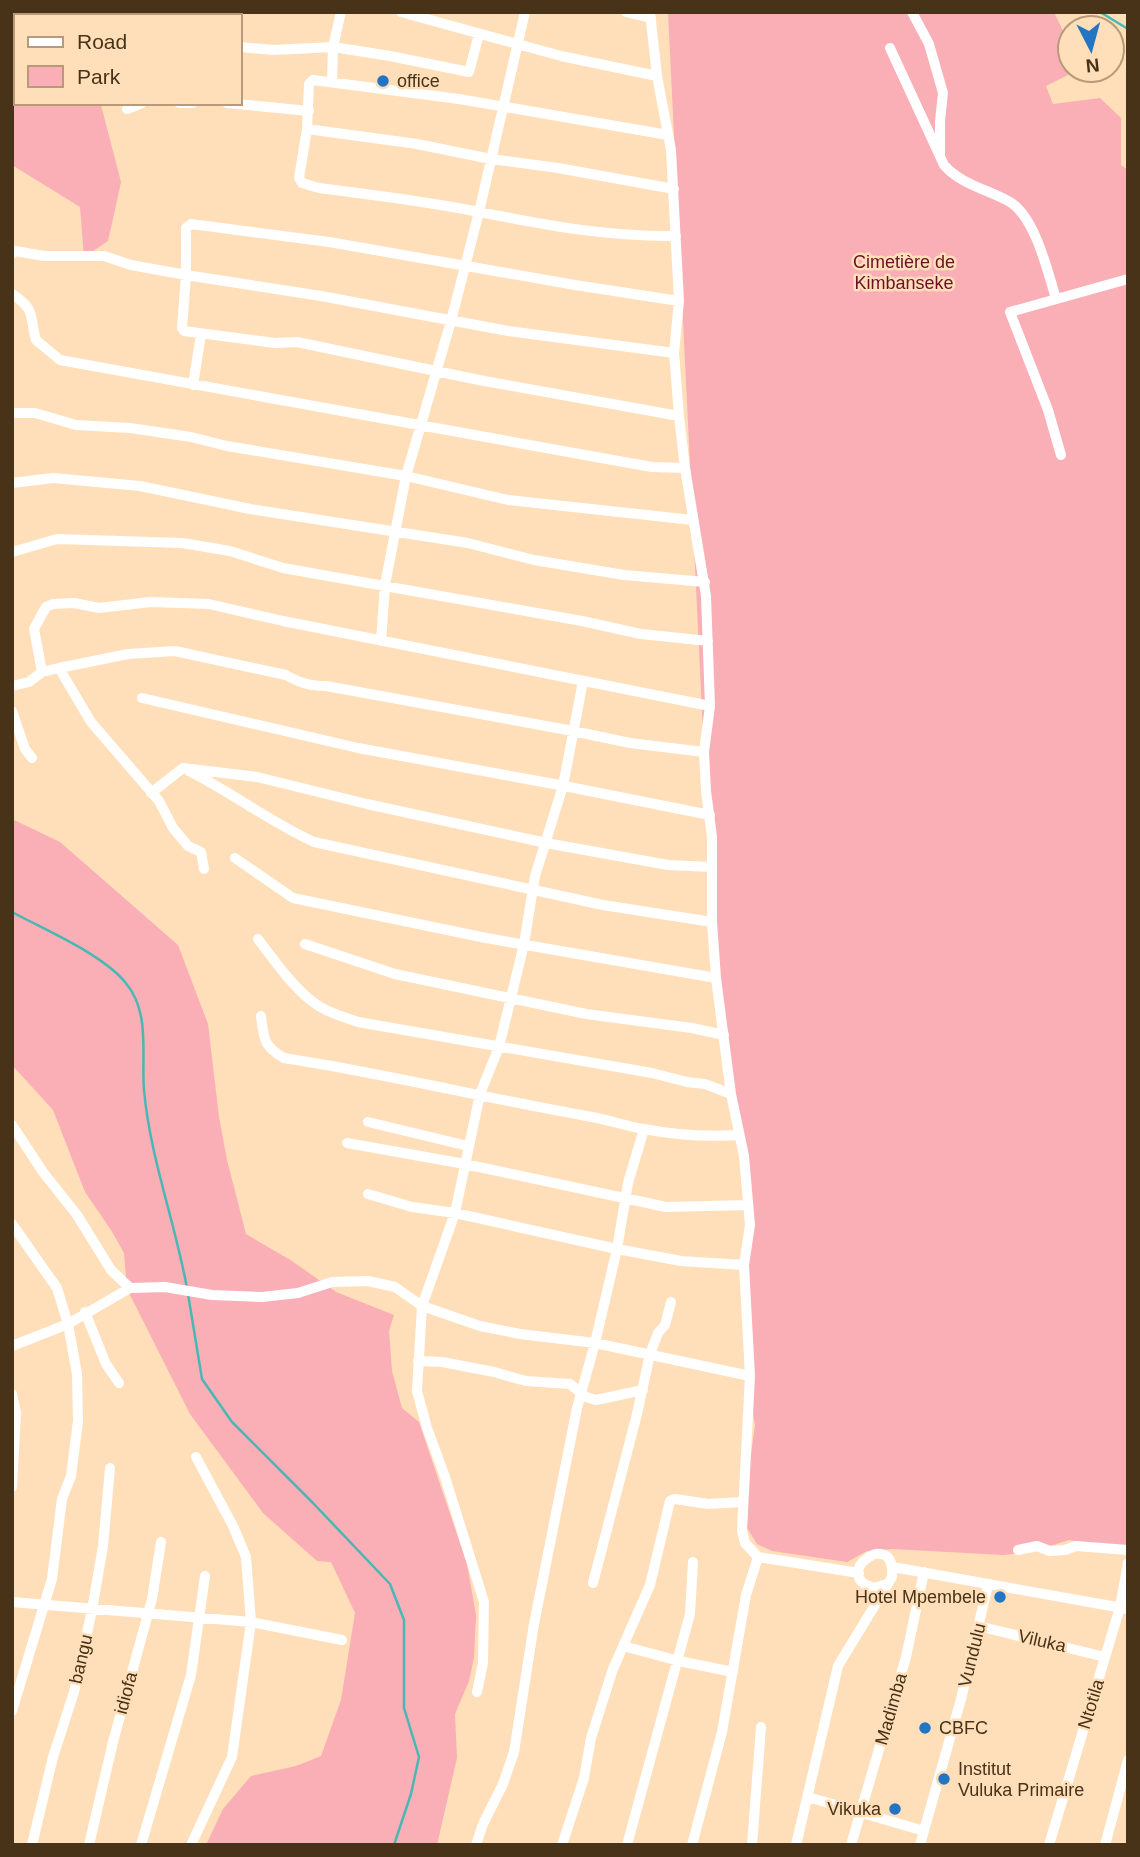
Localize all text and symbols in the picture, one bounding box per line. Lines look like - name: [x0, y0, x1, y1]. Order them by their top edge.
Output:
- legend: [14, 14, 242, 105]
- north arrow: [1056, 14, 1126, 84]
- text: Road: [77, 30, 127, 53]
- text: N: [1085, 54, 1101, 77]
- text: Park: [77, 65, 121, 88]
- place label: office: [397, 71, 440, 91]
- marker: office: [375, 73, 391, 89]
- park label: Cimetière de Kimbanseke: [853, 252, 955, 293]
- place label: Hotel Mpembele: [855, 1587, 986, 1607]
- marker: Hotel Mpembele: [992, 1589, 1008, 1605]
- street label: Vundulu: [954, 1621, 990, 1689]
- street label: Viluka: [1016, 1626, 1069, 1656]
- street label: bangu: [66, 1632, 96, 1686]
- street label: idiofa: [111, 1669, 141, 1716]
- street label: Madimba: [871, 1670, 911, 1747]
- street label: Ntotila: [1074, 1676, 1108, 1731]
- place label: CBFC: [939, 1718, 988, 1738]
- marker: CBFC: [917, 1720, 933, 1736]
- place label: Institut Vuluka Primaire: [958, 1759, 1084, 1800]
- marker: Institut Vuluka Primaire: [936, 1771, 952, 1787]
- place label: Vikuka: [827, 1799, 882, 1819]
- marker: Vikuka: [887, 1801, 903, 1817]

